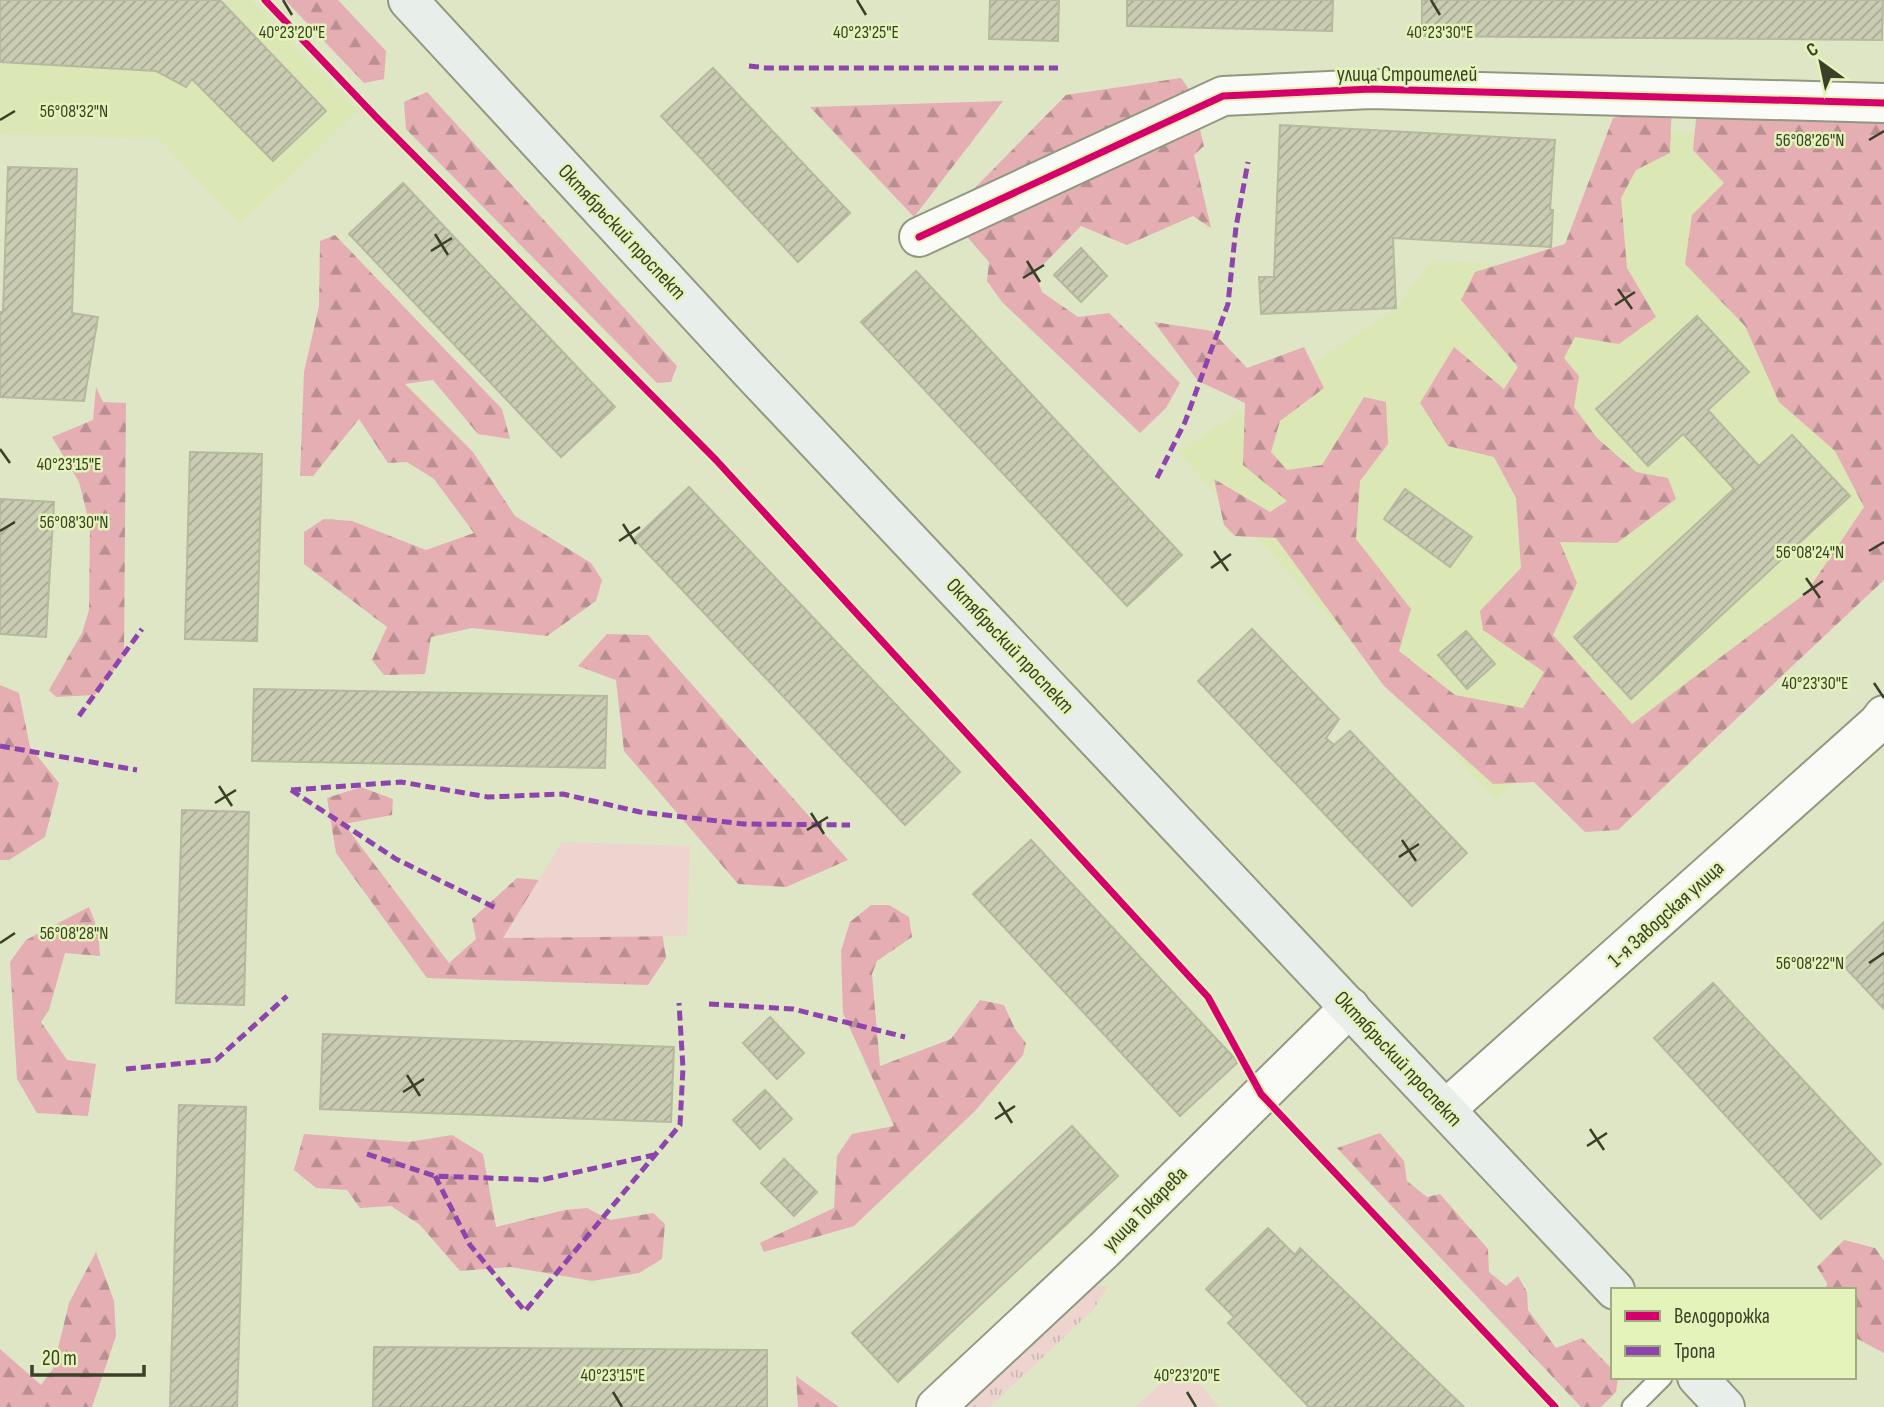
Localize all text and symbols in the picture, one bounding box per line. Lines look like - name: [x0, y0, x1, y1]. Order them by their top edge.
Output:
- text: 40°23'20"E: [259, 22, 325, 43]
- text: 40°23'25"E: [833, 22, 899, 43]
- text: 40°23'30"E: [1407, 22, 1473, 43]
- north arrow: [1786, 28, 1856, 98]
- text: С: [1802, 38, 1823, 62]
- street label: улица Строителей: [1337, 62, 1477, 87]
- text: 56°08'32"N: [40, 101, 108, 122]
- text: 56°08'26"N: [1776, 130, 1844, 151]
- street label: Октябрьский проспект: [553, 159, 691, 305]
- text: 40°23'15"E: [37, 454, 101, 475]
- text: 56°08'30"N: [39, 512, 109, 533]
- text: 56°08'24"N: [1776, 542, 1844, 563]
- street label: Октябрьский проспект: [941, 573, 1079, 719]
- text: 40°23'30"E: [1782, 673, 1848, 694]
- street label: 1-я Заводская улица: [1603, 856, 1729, 972]
- text: 56°08'28"N: [40, 923, 108, 944]
- text: 56°08'22"N: [1776, 953, 1844, 974]
- street label: Октябрьский проспект: [1329, 986, 1467, 1132]
- street label: улица Токарева: [1097, 1161, 1193, 1257]
- legend: [1611, 1288, 1856, 1379]
- text: Велодорожка: [1674, 1304, 1770, 1329]
- scale bar: [32, 1334, 144, 1378]
- text: Тропа: [1674, 1339, 1715, 1364]
- text: 20 m: [42, 1346, 77, 1371]
- text: 40°23'15"E: [581, 1365, 645, 1386]
- text: 40°23'20"E: [1154, 1365, 1220, 1386]

